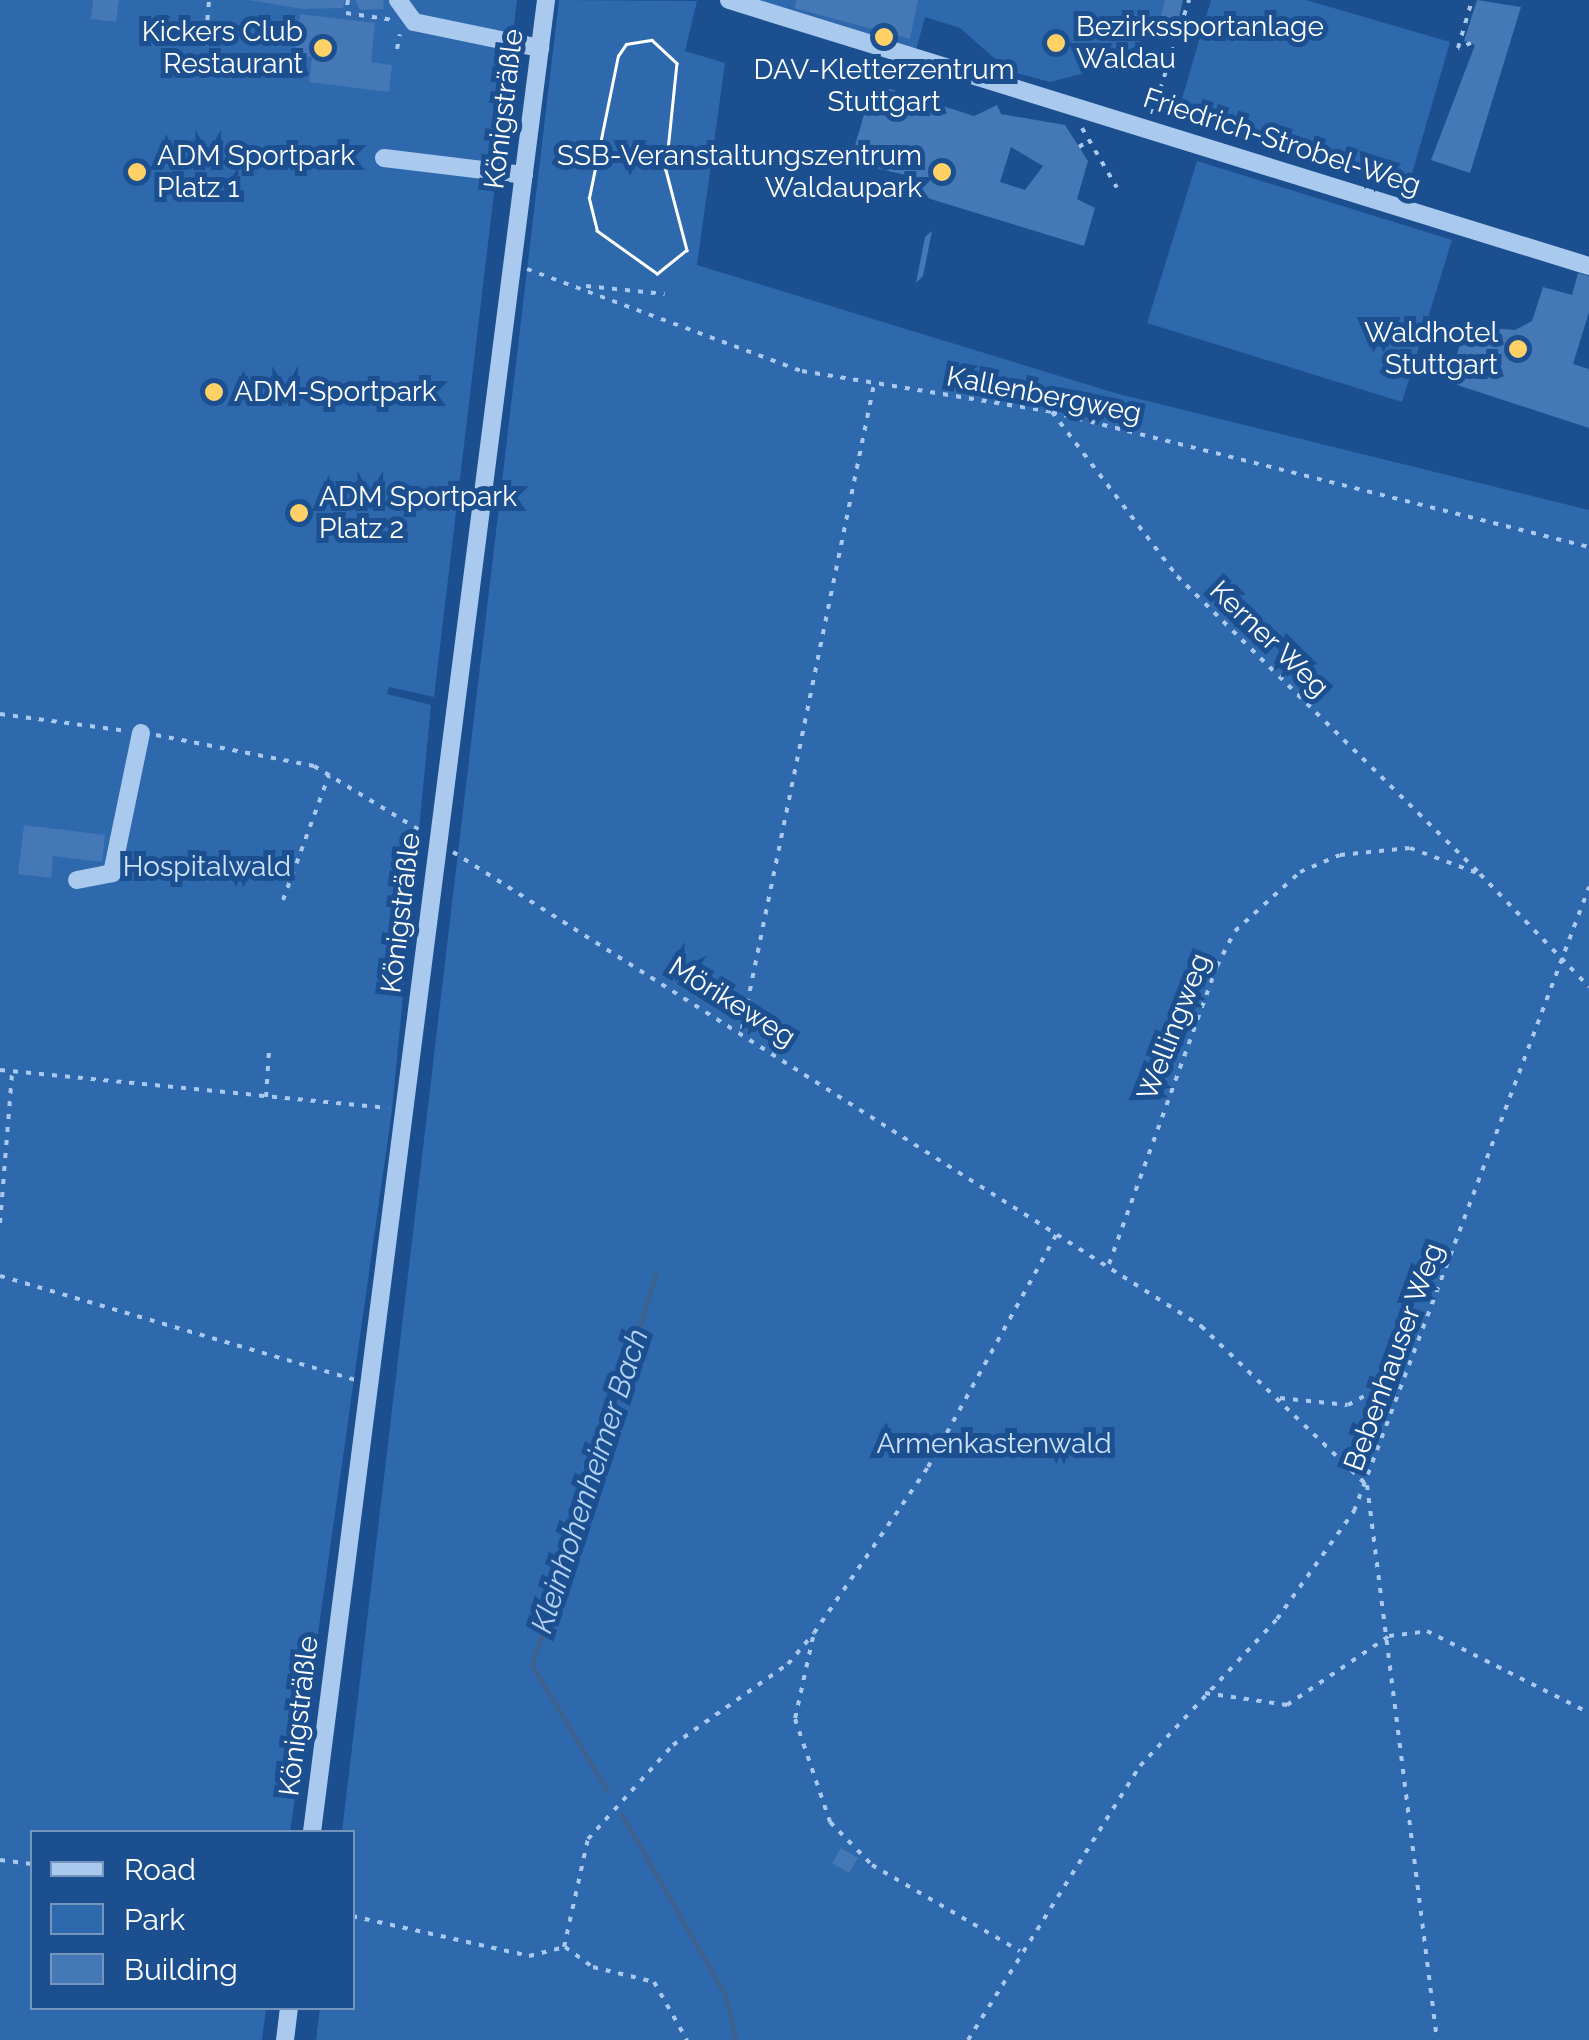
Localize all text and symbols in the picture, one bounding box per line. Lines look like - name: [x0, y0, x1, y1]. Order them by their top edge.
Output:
- place label: Bezirkssportanlage Waldau: [1076, 10, 1324, 76]
- place label: Kickers Club Restaurant: [142, 15, 303, 81]
- marker: DAV-Kletterzentrum Stuttgart: [873, 26, 895, 48]
- street label: Königsträßle: [478, 27, 530, 191]
- marker: Bezirkssportanlage Waldau: [1045, 32, 1067, 54]
- marker: Kickers Club Restaurant: [312, 37, 334, 59]
- place label: DAV-Kletterzentrum Stuttgart: [754, 53, 1014, 119]
- street label: Friedrich-Strobel-Weg: [1139, 81, 1425, 203]
- place label: ADM Sportpark Platz 1: [157, 139, 355, 205]
- place label: SSB-Veranstaltungszentrum Waldaupark: [557, 139, 922, 205]
- marker: ADM Sportpark Platz 1: [126, 161, 148, 183]
- marker: SSB-Veranstaltungszentrum Waldaupark: [931, 161, 953, 183]
- place label: Waldhotel Stuttgart: [1364, 316, 1498, 382]
- marker: Waldhotel Stuttgart: [1507, 338, 1529, 360]
- street label: Kallenbergweg: [944, 360, 1144, 430]
- place label: ADM-Sportpark: [234, 375, 437, 409]
- marker: ADM-Sportpark: [203, 381, 225, 403]
- place label: ADM Sportpark Platz 2: [319, 480, 517, 546]
- marker: ADM Sportpark Platz 2: [288, 502, 310, 524]
- street label: Kerner Weg: [1202, 573, 1336, 705]
- street label: Königsträßle: [375, 831, 427, 995]
- park label: Hospitalwald: [123, 850, 291, 884]
- street label: Wellingweg: [1131, 949, 1217, 1105]
- street label: Mörikeweg: [662, 950, 802, 1054]
- street label: Bebenhauser Weg: [1337, 1238, 1451, 1476]
- water label: Kleinhohenheimer Bach: [524, 1324, 656, 1638]
- park label: Armenkastenwald: [876, 1427, 1112, 1461]
- street label: Königsträßle: [273, 1634, 325, 1798]
- legend: [30, 1830, 355, 2010]
- text: Road: [124, 1852, 196, 1887]
- text: Park: [124, 1902, 185, 1937]
- text: Building: [124, 1952, 238, 1987]

